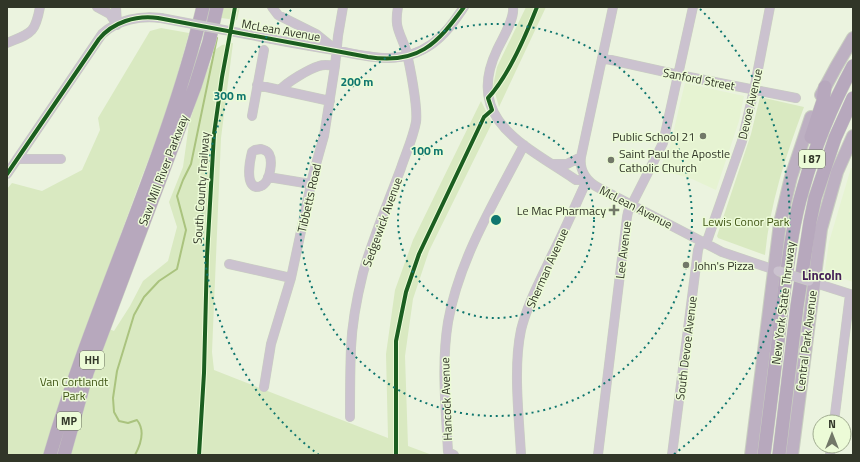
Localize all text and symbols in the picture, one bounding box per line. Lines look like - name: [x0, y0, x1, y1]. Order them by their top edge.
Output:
- street label: McLean Avenue: [240, 14, 322, 46]
- street label: Sanford Street: [661, 63, 737, 95]
- street label: Devoe Avenue: [733, 67, 767, 141]
- text: 200 m: [341, 72, 373, 91]
- text: 300 m: [214, 86, 246, 105]
- street label: Saw Mill River Parkway: [133, 112, 193, 228]
- place label: Public School 21: [612, 127, 695, 146]
- street label: South County Trailway: [188, 131, 214, 245]
- marker: Public School 21: [698, 131, 708, 141]
- text: 100 m: [411, 141, 443, 160]
- place label: Saint Paul the Apostle Catholic Church: [619, 144, 730, 177]
- road number: I 87: [799, 150, 825, 168]
- marker: Saint Paul the Apostle Catholic Church: [606, 155, 616, 165]
- street label: Tibbetts Road: [292, 162, 326, 234]
- street label: Sedgewick Avenue: [357, 175, 407, 269]
- street label: McLean Avenue: [596, 180, 676, 234]
- place label: Le Mac Pharmacy: [517, 201, 606, 220]
- marker: Le Mac Pharmacy: [609, 205, 619, 215]
- park label: Lewis Conor Park: [703, 212, 790, 231]
- centre of rings: [489, 213, 503, 227]
- street label: Lee Avenue: [610, 220, 636, 280]
- street label: Sherman Avenue: [521, 225, 573, 311]
- street label: New York State Thruway: [766, 240, 800, 366]
- place label: John's Pizza: [694, 256, 754, 275]
- marker: John's Pizza: [681, 260, 691, 270]
- district label: Lincoln: [802, 265, 842, 285]
- street label: Central Park Avenue: [790, 289, 822, 393]
- street label: South Devoe Avenue: [670, 295, 702, 401]
- road number: HH: [80, 351, 104, 369]
- street label: Hancock Avenue: [435, 357, 457, 441]
- park label: Van Cortlandt Park: [40, 372, 109, 405]
- road number: MP: [57, 412, 81, 430]
- north arrow: [812, 414, 852, 454]
- text: N: [828, 416, 836, 432]

